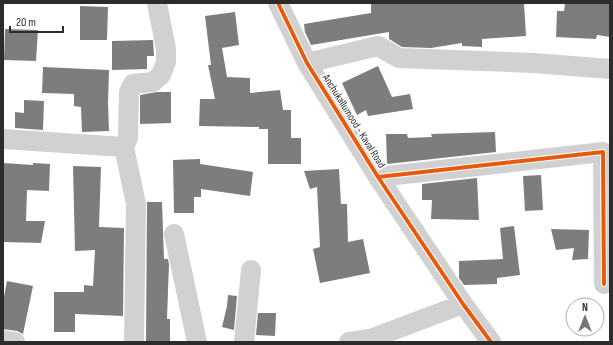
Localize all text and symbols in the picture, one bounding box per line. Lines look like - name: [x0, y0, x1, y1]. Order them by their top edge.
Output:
- scale bar: [10, 8, 63, 34]
- text: 20 m: [16, 15, 36, 30]
- street label: Anchukallumood - Kaval Road: [319, 71, 388, 171]
- north arrow: [565, 297, 605, 337]
- text: N: [582, 301, 588, 314]

